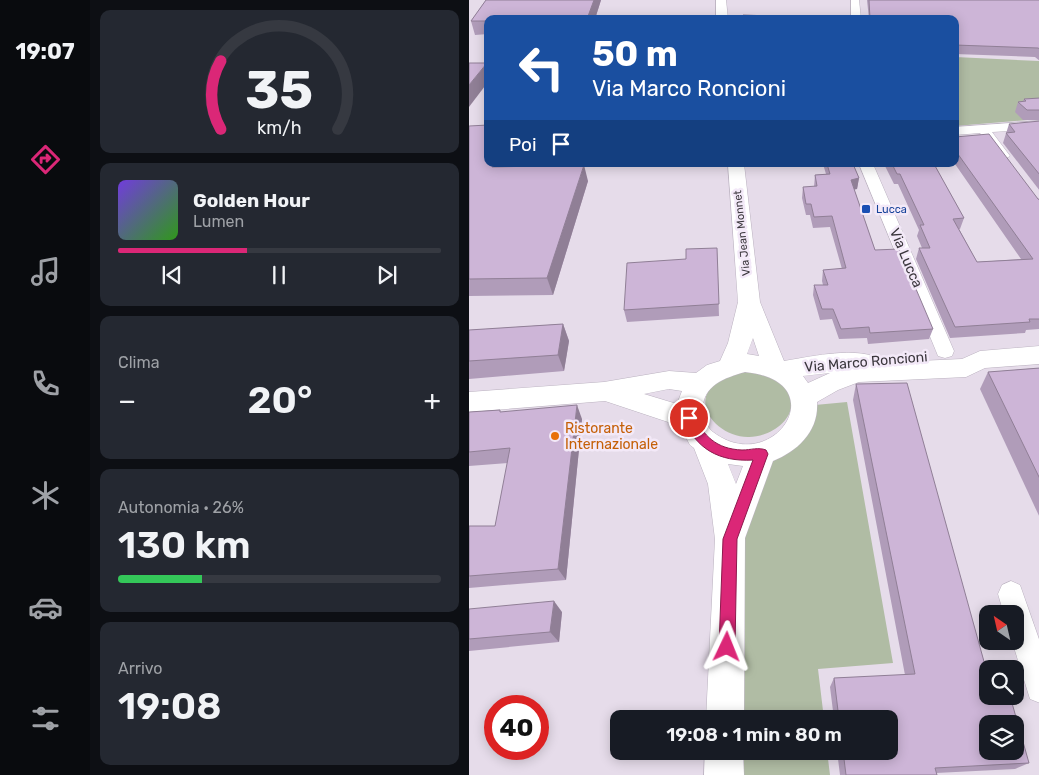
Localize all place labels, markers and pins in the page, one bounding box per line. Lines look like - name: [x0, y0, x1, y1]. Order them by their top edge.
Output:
- marker: Lucca: [860, 203, 872, 215]
- place label: Lucca: [876, 203, 907, 216]
- pin: [668, 397, 710, 439]
- place label: Ristorante Internazionale: [565, 420, 658, 453]
- marker: Ristorante Internazionale: [549, 430, 561, 442]

